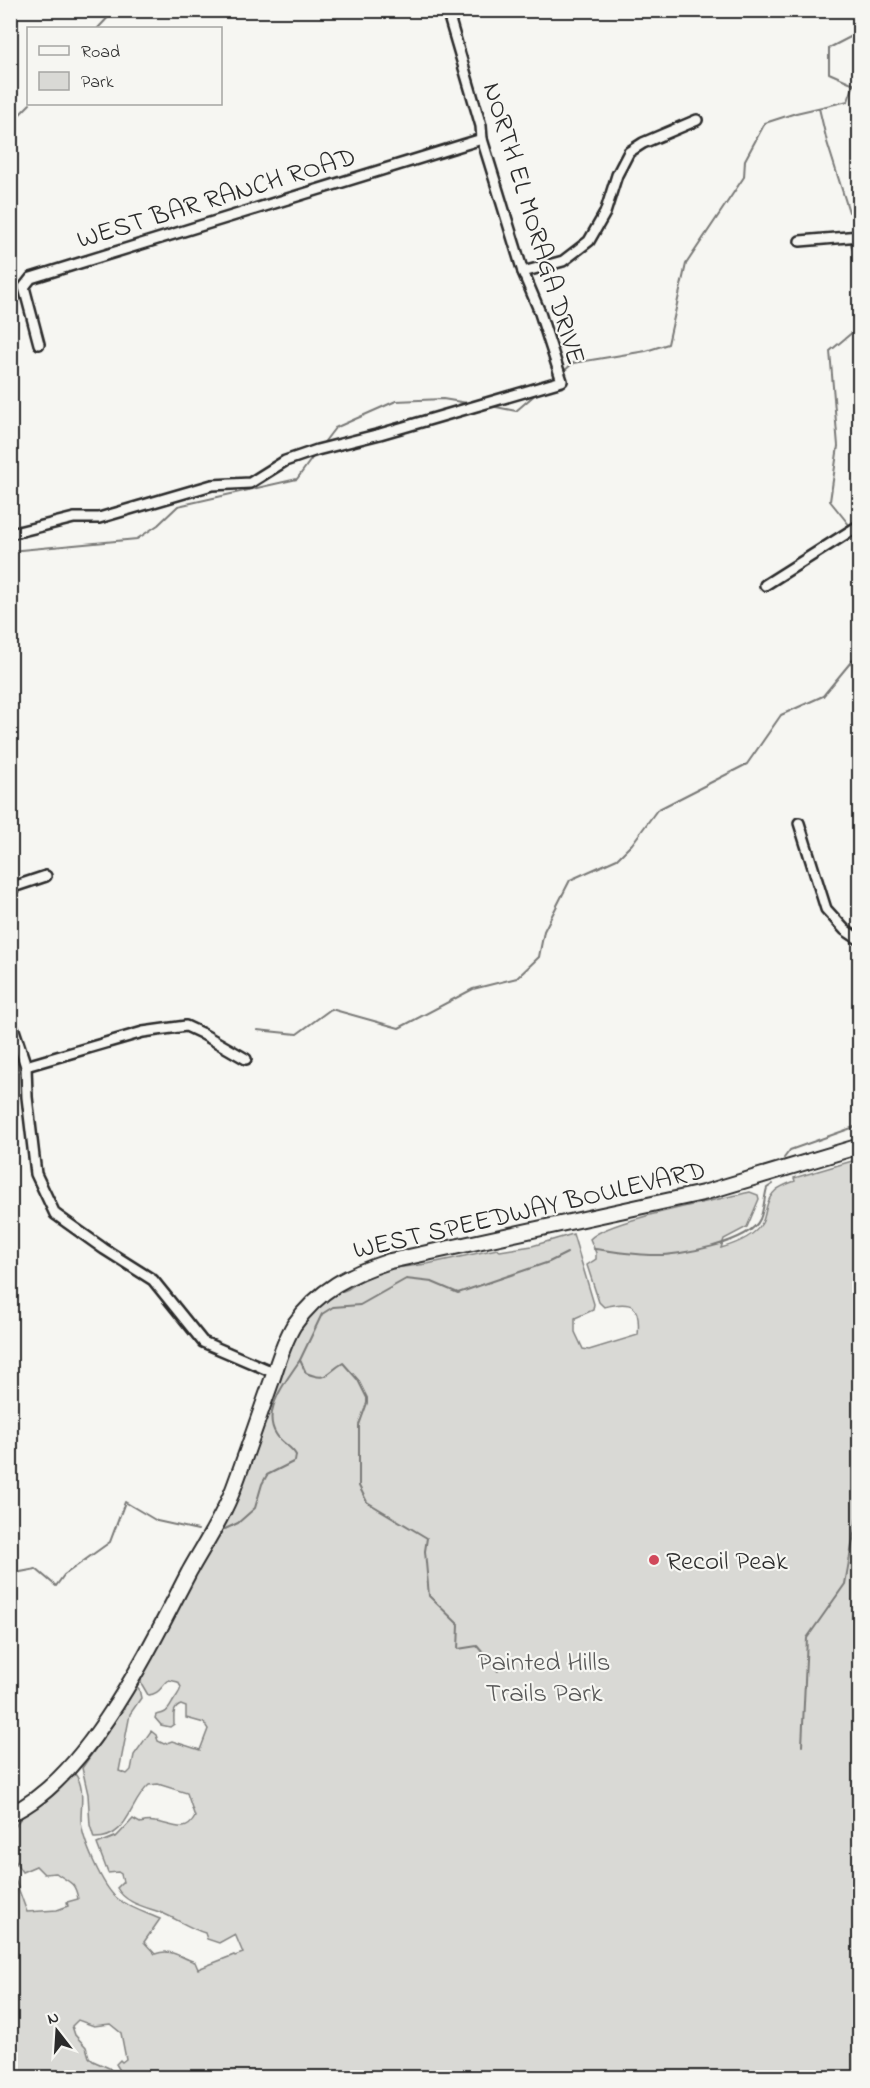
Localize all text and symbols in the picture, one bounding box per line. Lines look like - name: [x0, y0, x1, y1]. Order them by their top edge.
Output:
- legend: [27, 27, 222, 105]
- text: Road: [81, 40, 120, 66]
- text: Park: [81, 70, 114, 96]
- street label: NORTH EL MORAGA DRIVE: [471, 78, 594, 370]
- street label: WEST BAR RANCH ROAD: [72, 138, 361, 260]
- street label: WEST SPEEDWAY BOULEVARD: [349, 1152, 710, 1271]
- place label: Recoil Peak: [666, 1543, 788, 1582]
- marker: Recoil Peak: [647, 1553, 661, 1567]
- park label: Painted Hills Trails Park: [477, 1644, 611, 1714]
- north arrow: [27, 2001, 87, 2061]
- text: N: [45, 2005, 62, 2032]

